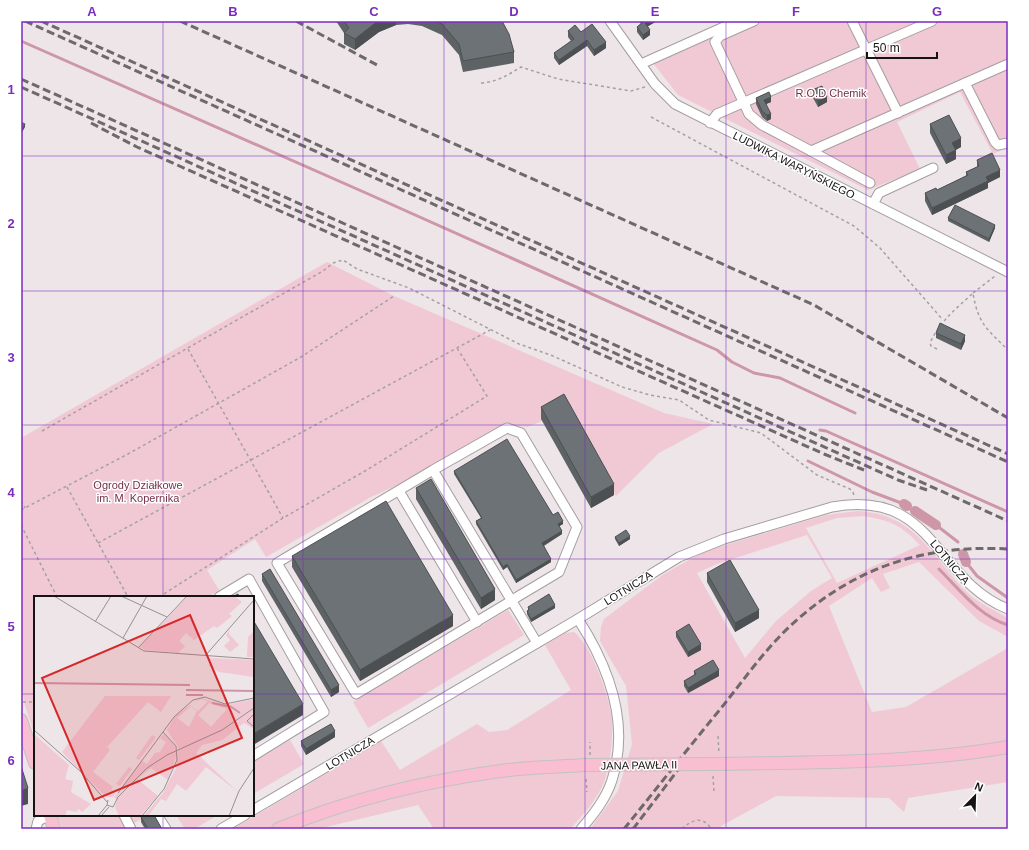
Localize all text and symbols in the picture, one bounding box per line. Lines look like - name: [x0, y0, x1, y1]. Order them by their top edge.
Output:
- text: A: [87, 4, 97, 19]
- text: B: [228, 4, 238, 19]
- text: C: [369, 4, 379, 19]
- text: D: [509, 4, 519, 19]
- text: E: [651, 4, 660, 19]
- text: F: [792, 4, 800, 19]
- text: G: [932, 4, 942, 19]
- scale bar: [867, 34, 937, 60]
- text: 50 m: [873, 41, 900, 55]
- text: 1: [7, 82, 15, 97]
- park label: R.O.D Chemik: [796, 87, 867, 99]
- street label: LUDWIKA WARYŃSKIEGO: [731, 129, 857, 201]
- text: 2: [7, 216, 15, 231]
- text: 3: [7, 350, 15, 365]
- park label: Ogrody Działkowe im. M. Kopernika: [93, 479, 183, 504]
- text: 4: [7, 485, 15, 500]
- street label: LOTNICZA: [928, 537, 972, 587]
- street label: LOTNICZA: [602, 568, 655, 608]
- inset map: [34, 596, 254, 816]
- text: 5: [7, 619, 15, 634]
- street label: LOTNICZA: [324, 734, 377, 772]
- text: 6: [7, 753, 15, 768]
- street label: JANA PAWŁA II: [601, 758, 677, 772]
- north arrow: [955, 776, 995, 816]
- text: N: [973, 780, 985, 794]

